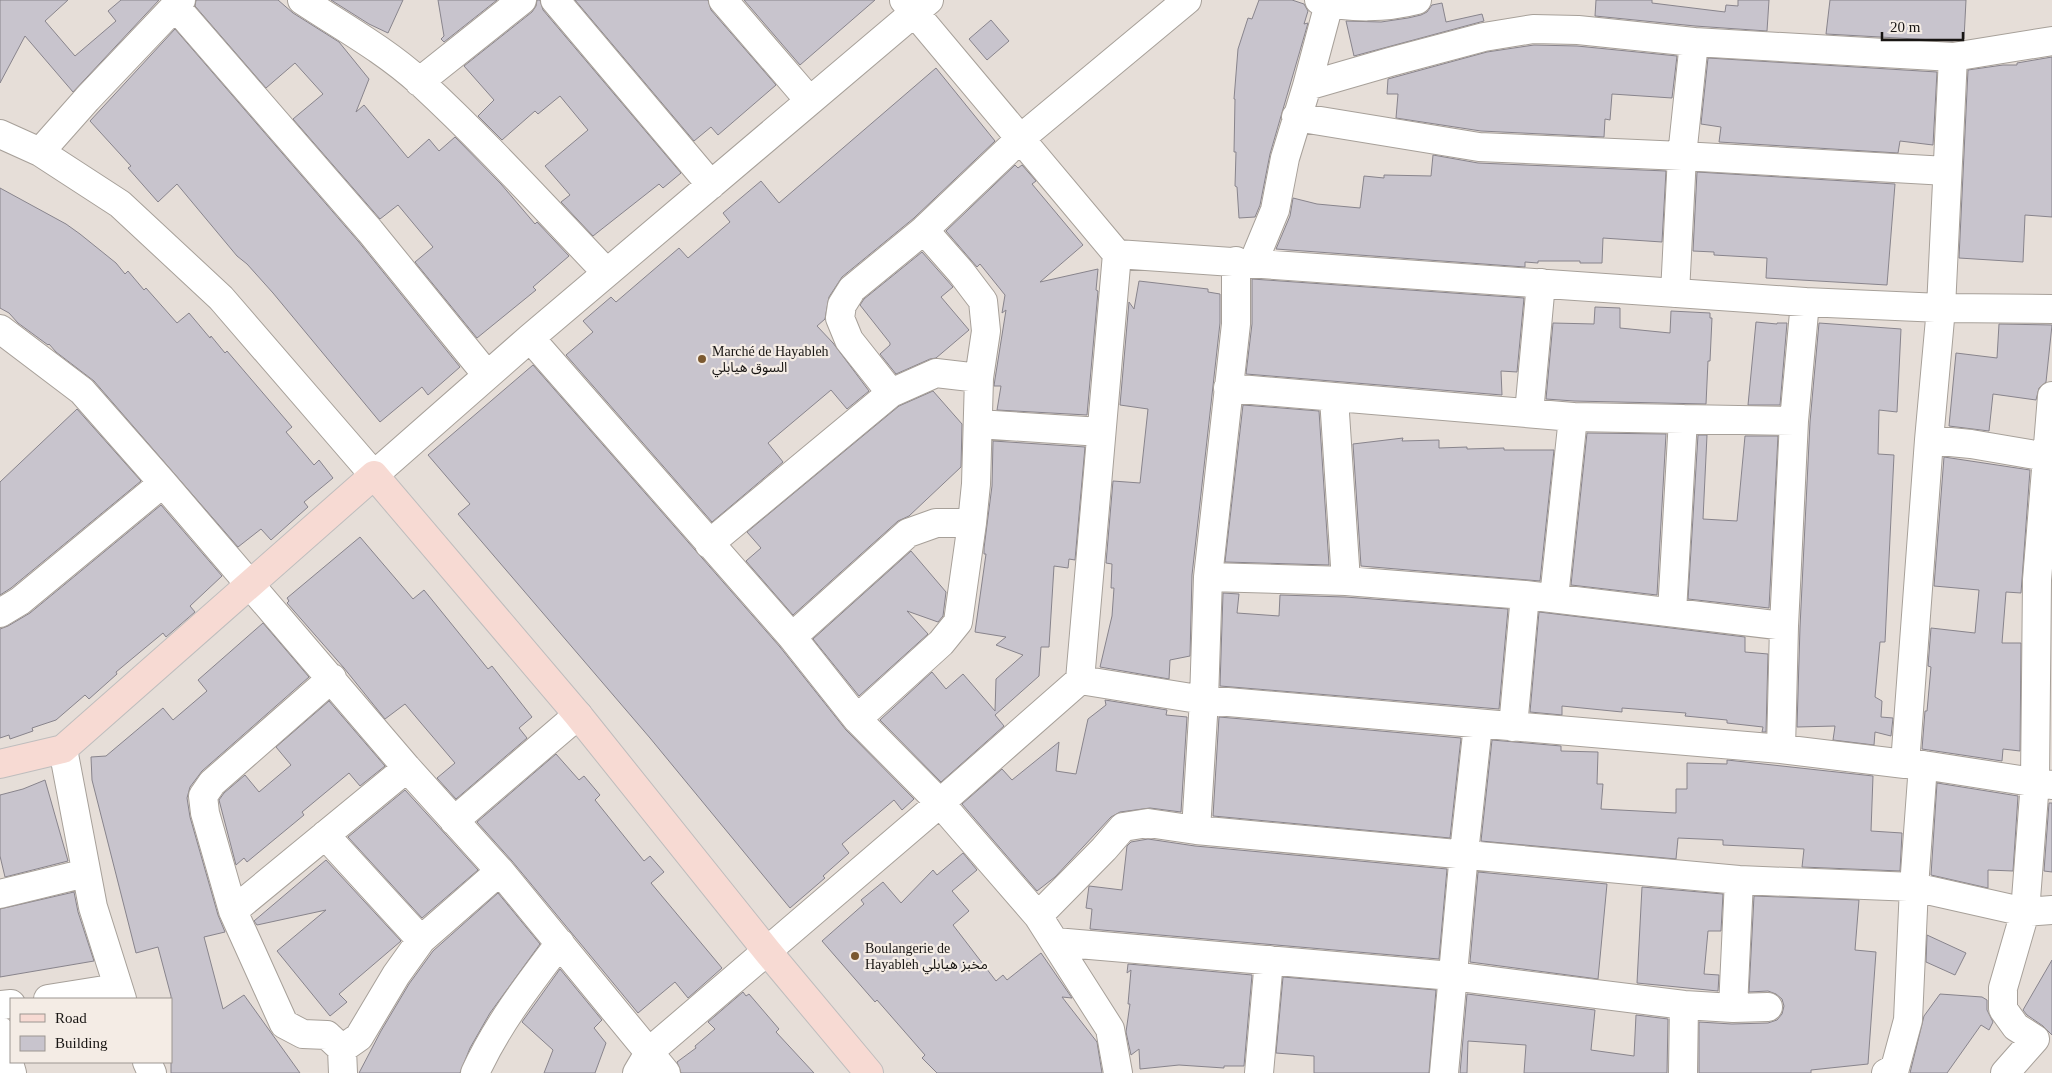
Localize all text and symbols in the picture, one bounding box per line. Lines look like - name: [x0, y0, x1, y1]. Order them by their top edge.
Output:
- scale bar: [1882, 10, 1963, 42]
- text: 20 m: [1890, 19, 1921, 35]
- place label: Marché de Hayableh السوق هيابلي: [712, 344, 829, 378]
- marker: Marché de Hayableh السوق هيابلي: [696, 353, 708, 365]
- place label: Boulangerie de Hayableh مخبز هيابلي: [865, 941, 988, 975]
- marker: Boulangerie de Hayableh مخبز هيابلي: [849, 950, 861, 962]
- legend: [10, 998, 172, 1063]
- text: Road: [55, 1010, 87, 1026]
- text: Building: [55, 1035, 108, 1051]

